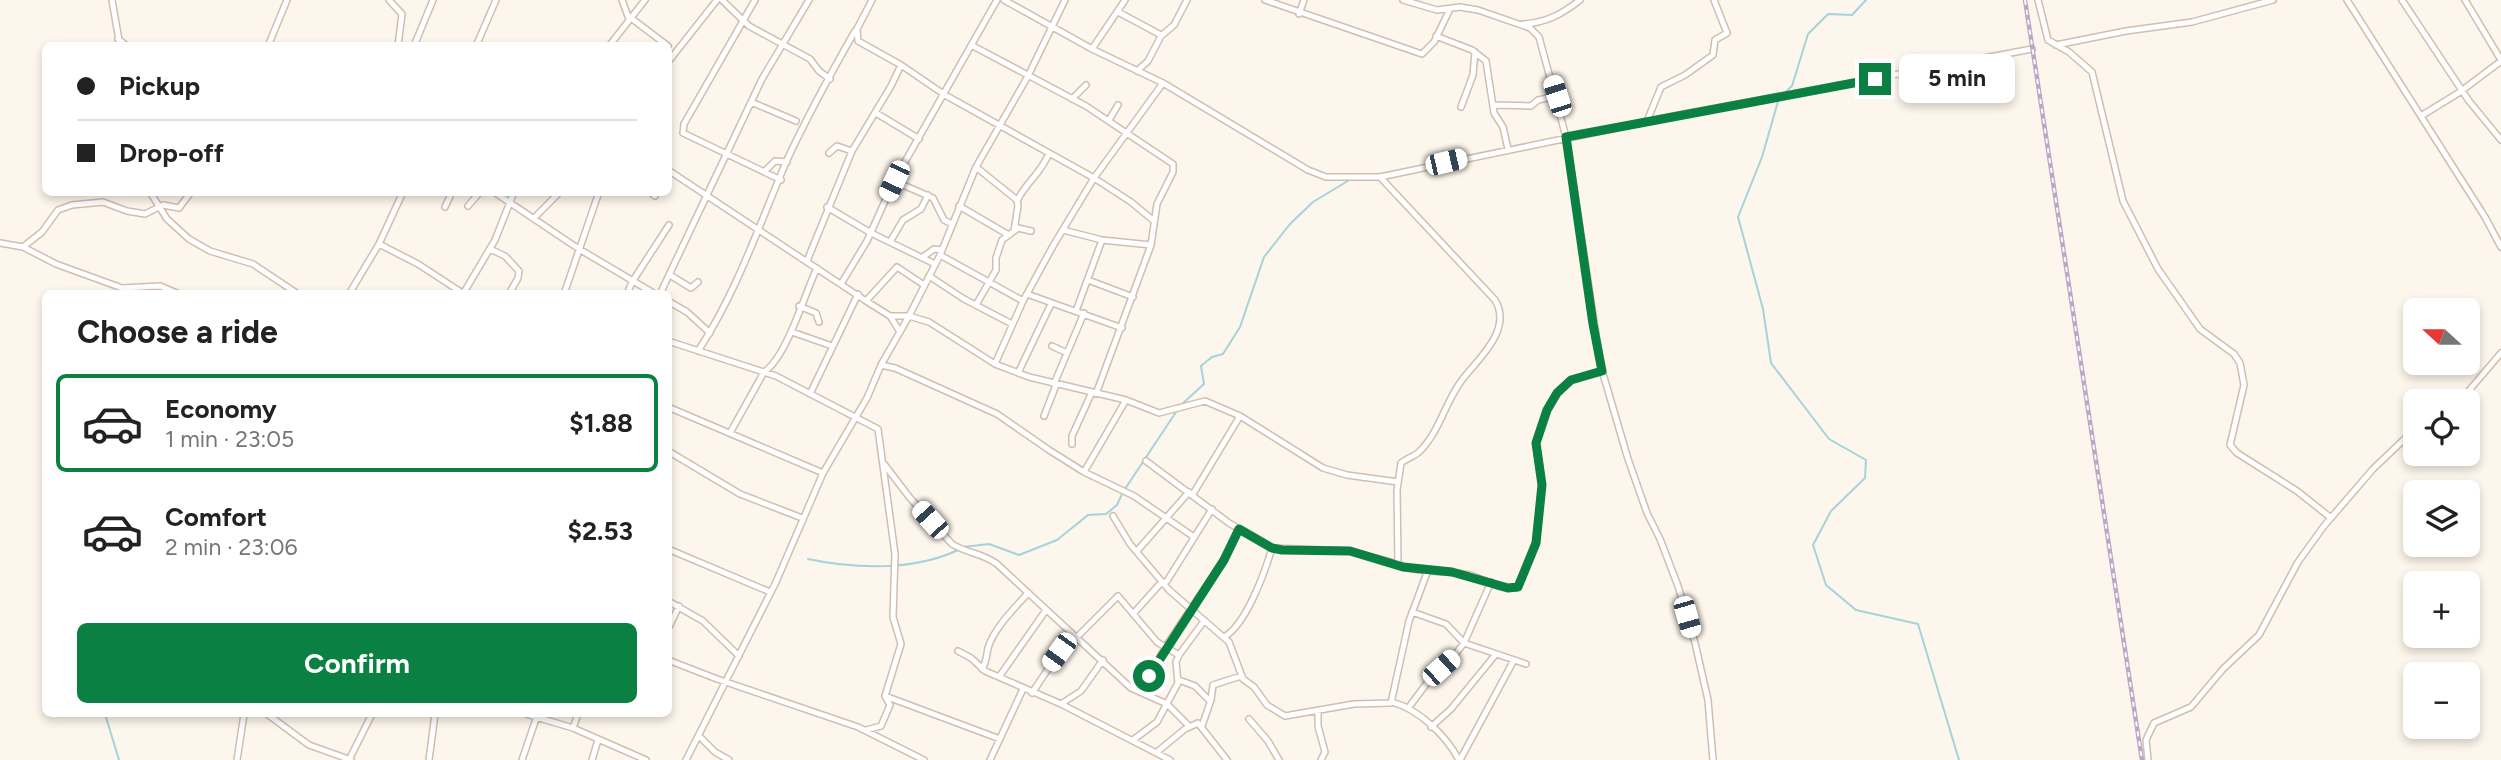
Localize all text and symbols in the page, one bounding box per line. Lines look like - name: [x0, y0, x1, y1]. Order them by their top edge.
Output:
- callout: 5 min: [1899, 55, 2015, 104]
- route end: [1859, 63, 1891, 95]
- text: 5 min: [1928, 64, 1986, 92]
- text: Pickup: [119, 70, 200, 102]
- car: [1541, 73, 1574, 119]
- text: Drop-off: [119, 137, 224, 169]
- car: [1424, 147, 1469, 177]
- car: [876, 158, 913, 204]
- north arrow: [2403, 298, 2480, 374]
- map controls: [2403, 298, 2480, 739]
- text: Choose a ride: [77, 313, 278, 351]
- button: locate: [2403, 389, 2480, 466]
- icon: car: [81, 392, 144, 455]
- text: Economy: [165, 393, 277, 425]
- text: $1.88: [569, 407, 633, 439]
- text: 1 min · 23:05: [165, 425, 294, 453]
- button: layers: [2403, 480, 2480, 557]
- car: [909, 497, 952, 543]
- icon: car: [81, 500, 144, 563]
- text: Comfort: [165, 501, 267, 533]
- text: $2.53: [568, 515, 633, 547]
- text: 2 min · 23:06: [165, 533, 297, 561]
- button: +: [2403, 571, 2480, 648]
- car: [1672, 594, 1703, 640]
- button: Confirm: [77, 623, 637, 703]
- car: [1039, 629, 1080, 675]
- car: [1419, 646, 1464, 690]
- route start: [1133, 660, 1165, 692]
- button: −: [2403, 662, 2480, 739]

